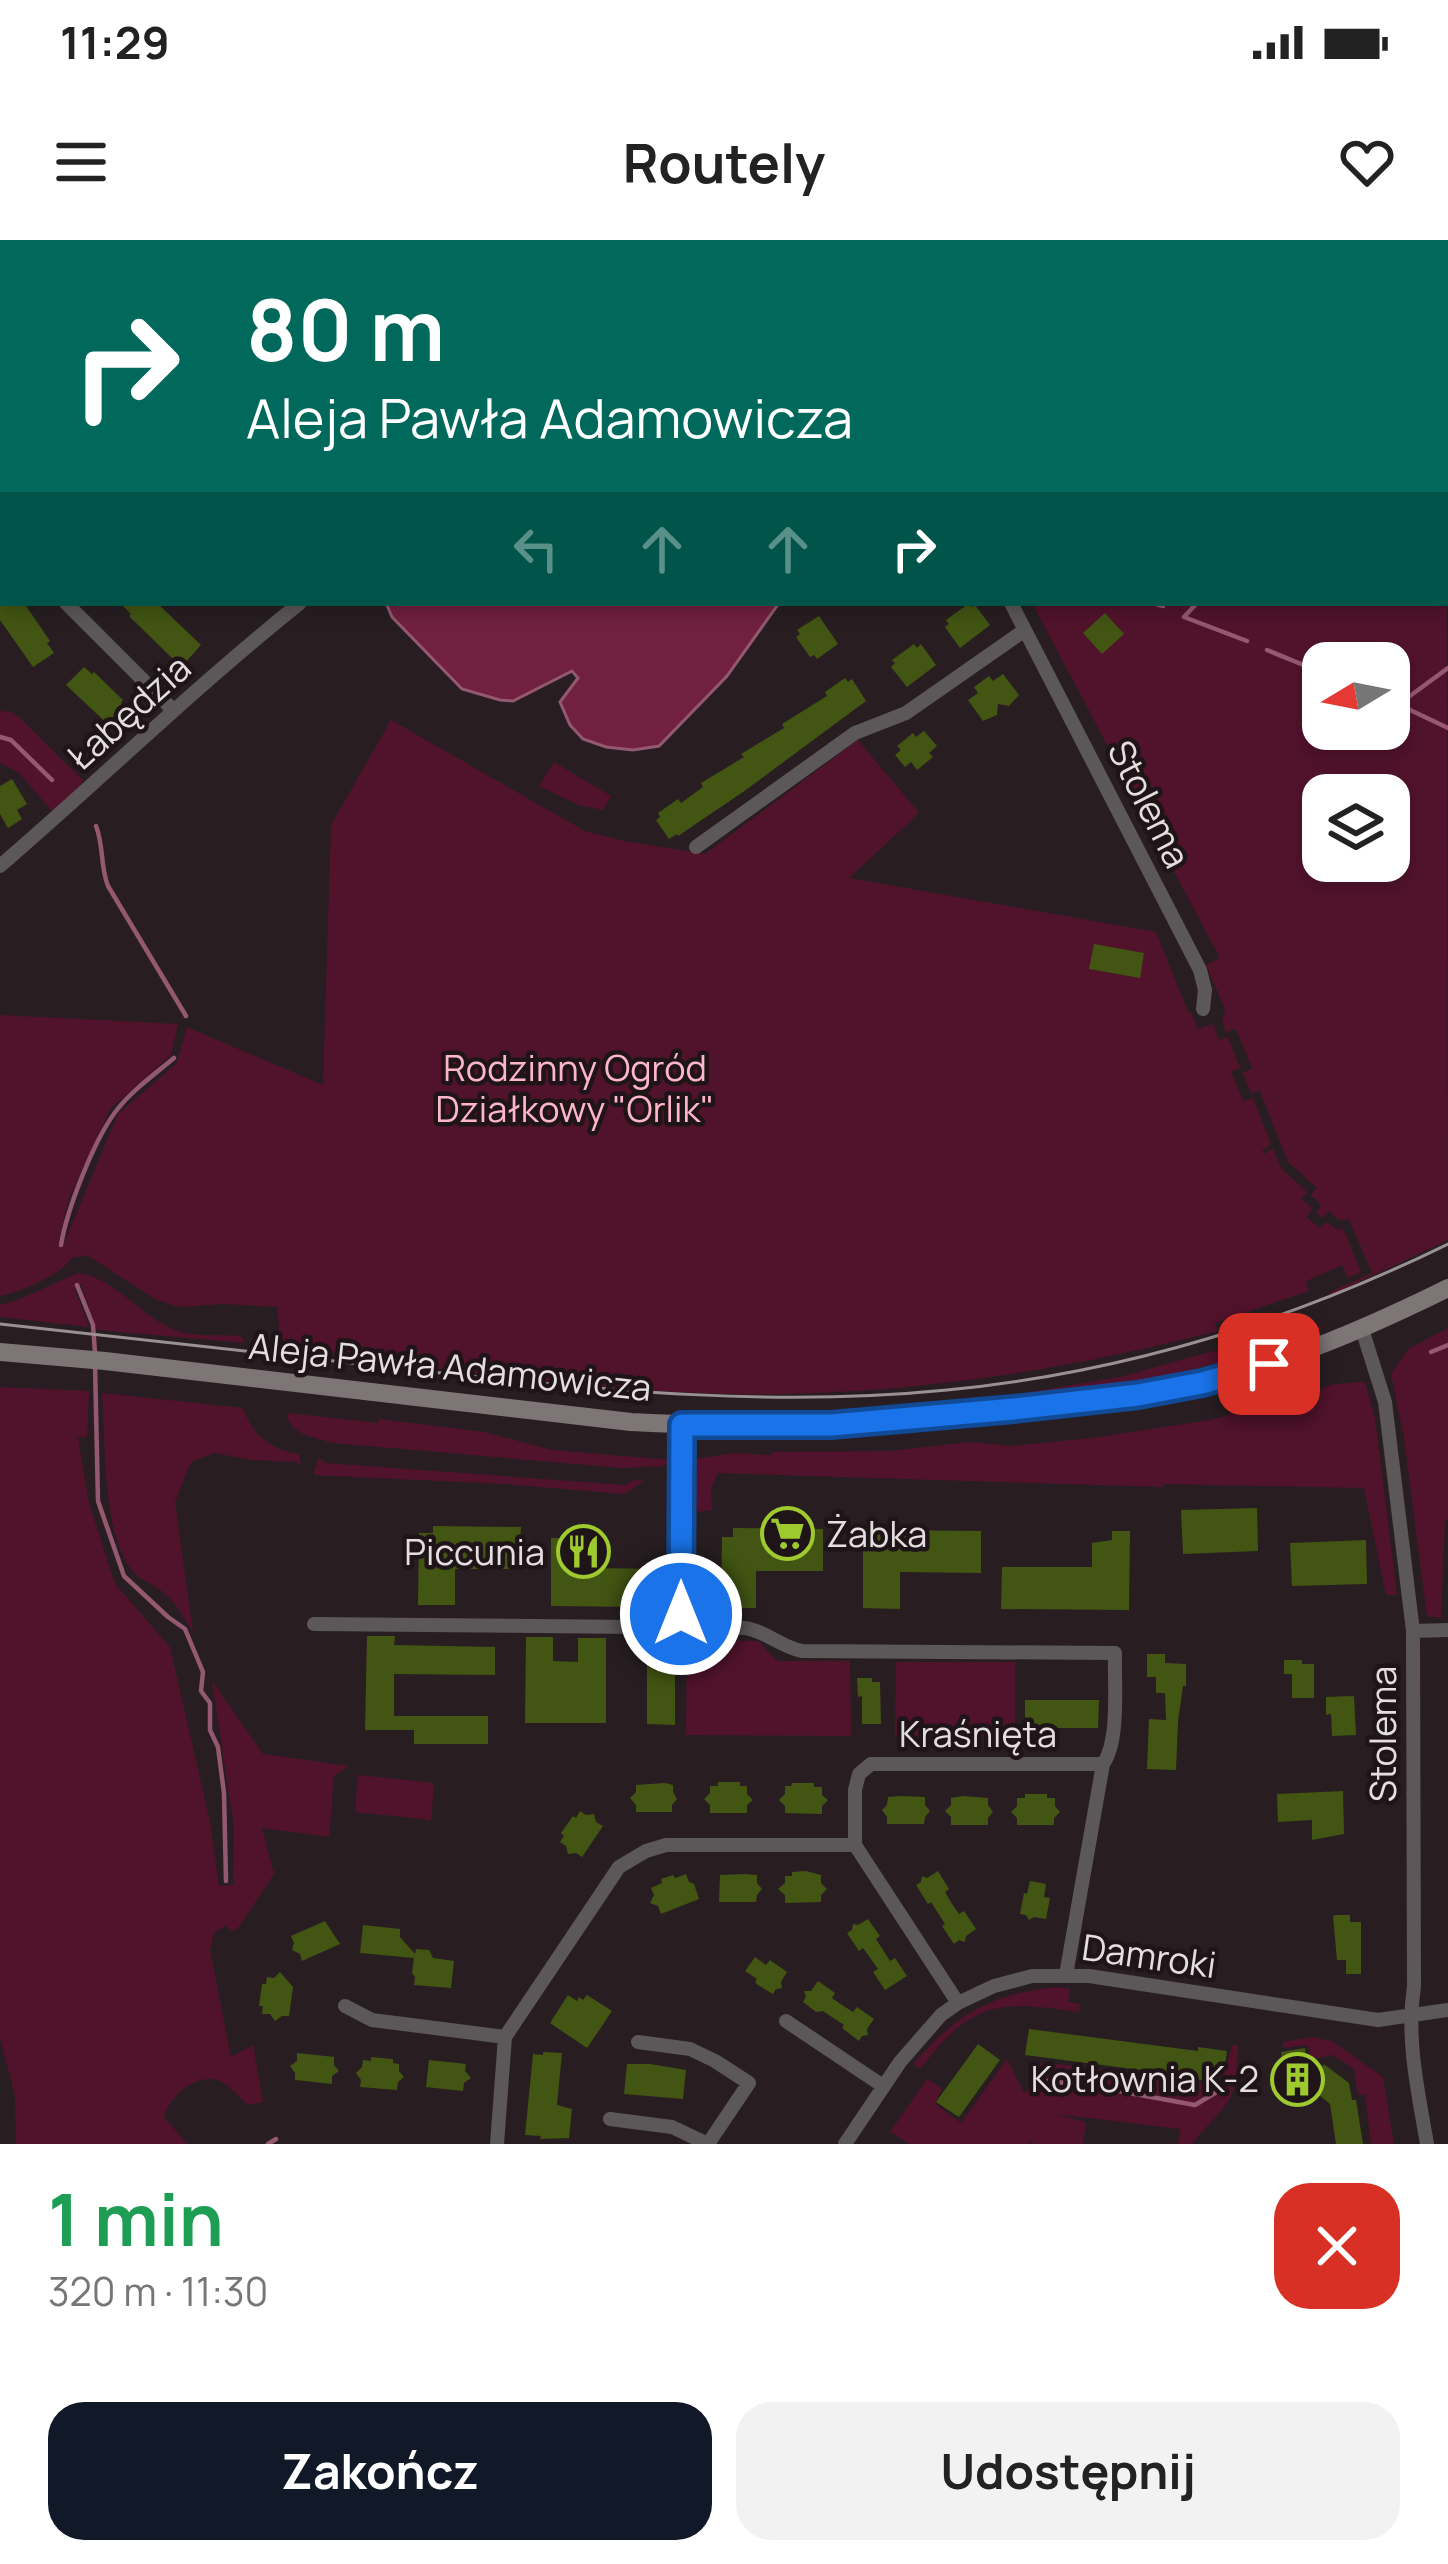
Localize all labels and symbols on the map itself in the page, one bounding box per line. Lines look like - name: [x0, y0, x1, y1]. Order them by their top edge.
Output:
- north arrow: [1302, 642, 1410, 750]
- street label: Łabędzia: [57, 643, 201, 780]
- street label: Stolema: [1097, 732, 1202, 876]
- park label: Rodzinny Ogród Działkowy "Orlik": [436, 1043, 714, 1133]
- pin: [1218, 1313, 1320, 1415]
- street label: Aleja Pawła Adamowicza: [246, 1321, 654, 1412]
- supermarket icon: Żabka: [759, 1506, 815, 1562]
- place label: Żabka: [826, 1509, 927, 1558]
- restaurant icon: Piccunia: [556, 1524, 612, 1580]
- place label: Piccunia: [404, 1527, 545, 1576]
- position arrow: [618, 1551, 744, 1677]
- street label: Stolema: [1358, 1666, 1407, 1802]
- street label: Kraśnięta: [899, 1709, 1057, 1758]
- street label: Damroki: [1079, 1922, 1219, 1989]
- building icon: Kotłownia K-2: [1270, 2051, 1326, 2107]
- place label: Kotłownia K-2: [1031, 2054, 1259, 2103]

